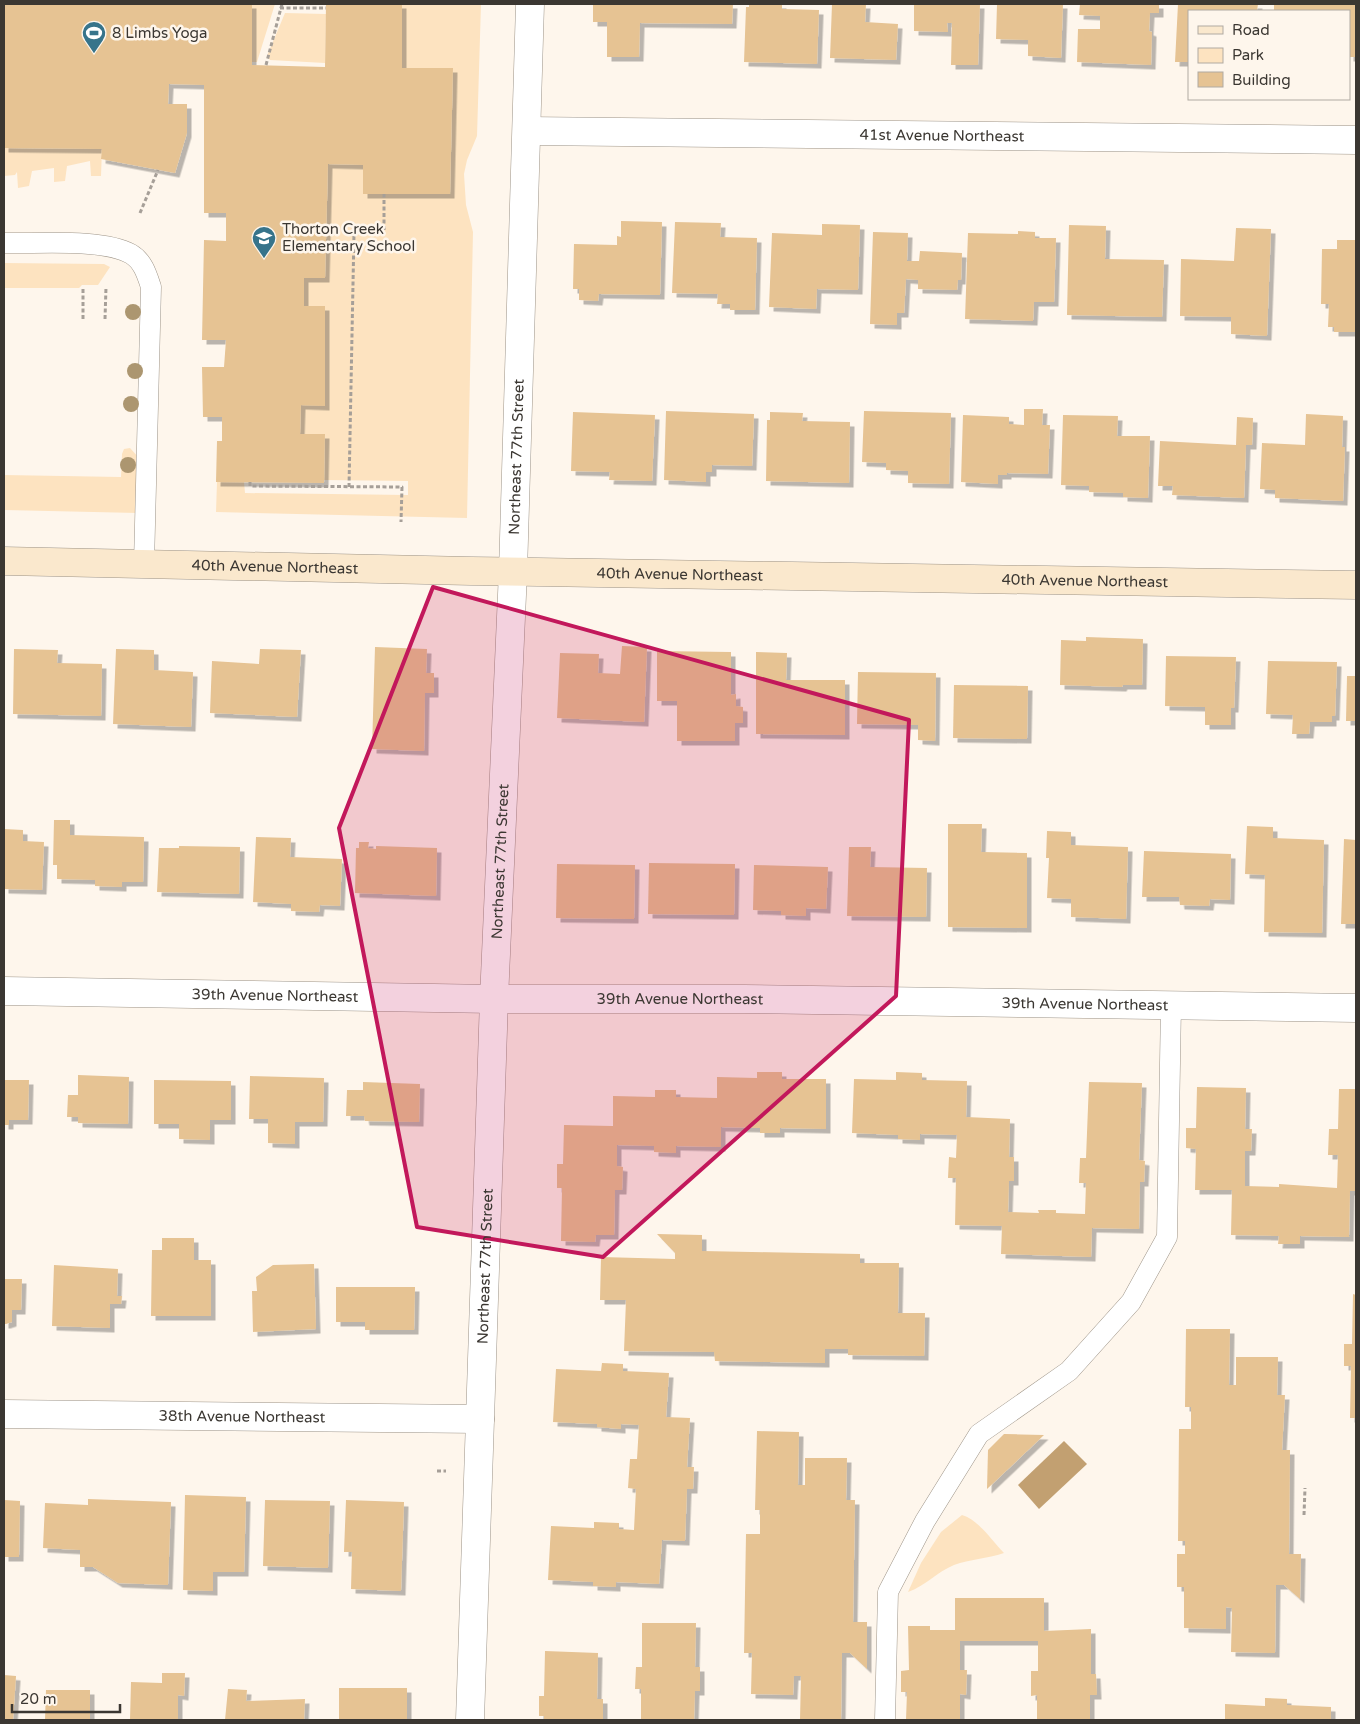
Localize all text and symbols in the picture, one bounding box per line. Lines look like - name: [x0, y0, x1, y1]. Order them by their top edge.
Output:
- legend: [1188, 10, 1350, 100]
- sports icon: 8 Limbs Yoga: [81, 20, 107, 54]
- text: Road: [1232, 21, 1270, 39]
- place label: 8 Limbs Yoga: [112, 24, 208, 42]
- text: Park: [1232, 46, 1264, 64]
- text: Building: [1232, 71, 1291, 89]
- street label: 41st Avenue Northeast: [860, 126, 1025, 145]
- place label: Thorton Creek Elementary School: [282, 220, 415, 255]
- school or university icon: Thorton Creek Elementary School: [251, 225, 277, 259]
- street label: Northeast 77th Street: [505, 378, 528, 535]
- street label: 40th Avenue Northeast: [191, 556, 359, 578]
- street label: 40th Avenue Northeast: [596, 564, 764, 585]
- street label: 40th Avenue Northeast: [1001, 570, 1169, 591]
- street label: Northeast 77th Street: [488, 783, 513, 940]
- street label: 39th Avenue Northeast: [191, 985, 359, 1006]
- street label: 39th Avenue Northeast: [597, 990, 764, 1008]
- street label: 39th Avenue Northeast: [1001, 994, 1169, 1014]
- street label: Northeast 77th Street: [474, 1188, 497, 1344]
- street label: 38th Avenue Northeast: [159, 1407, 326, 1426]
- scale bar: [12, 1682, 120, 1714]
- text: 20 m: [20, 1690, 57, 1708]

